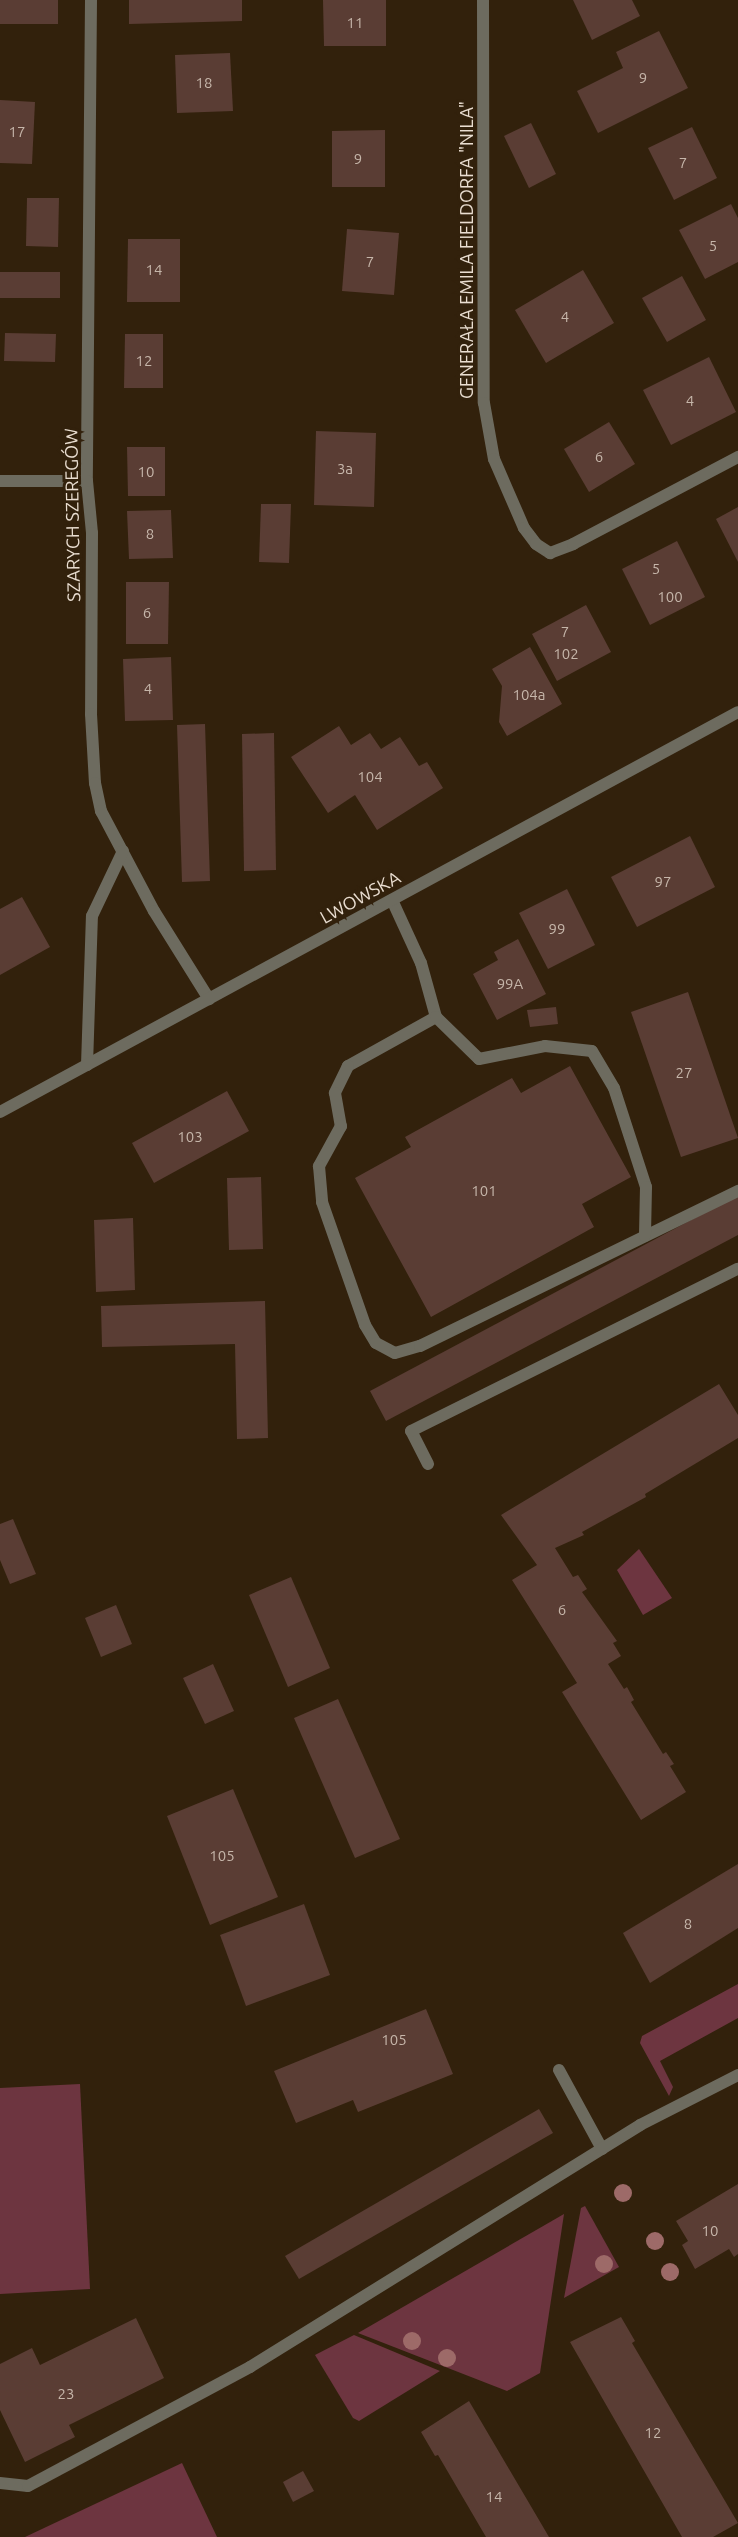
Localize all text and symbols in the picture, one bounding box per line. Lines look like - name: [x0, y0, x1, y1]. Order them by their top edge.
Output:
- house number: 11: [347, 14, 363, 32]
- house number: 9: [639, 69, 647, 87]
- house number: 18: [196, 74, 212, 92]
- street label: GENERAŁA EMILA FIELDORFA "NILA": [455, 101, 477, 399]
- house number: 17: [9, 123, 25, 141]
- house number: 9: [354, 150, 362, 168]
- house number: 7: [679, 154, 687, 172]
- house number: 5: [709, 237, 717, 255]
- house number: 7: [366, 253, 374, 271]
- house number: 14: [146, 261, 162, 279]
- house number: 4: [561, 308, 569, 326]
- house number: 12: [136, 352, 152, 370]
- house number: 4: [686, 392, 694, 410]
- street label: SZARYCH SZEREGÓW: [60, 428, 84, 602]
- house number: 6: [595, 448, 603, 466]
- house number: 3a: [337, 460, 353, 478]
- house number: 10: [138, 463, 154, 481]
- house number: 8: [146, 525, 154, 543]
- house number: 5: [652, 560, 660, 578]
- house number: 100: [657, 588, 683, 606]
- house number: 6: [143, 604, 151, 622]
- house number: 7: [561, 623, 569, 641]
- house number: 102: [553, 645, 579, 663]
- house number: 4: [144, 680, 152, 698]
- house number: 104a: [512, 686, 546, 704]
- house number: 104: [357, 768, 383, 786]
- street label: LWOWSKA: [316, 866, 404, 928]
- house number: 97: [655, 873, 671, 891]
- house number: 99: [549, 920, 565, 938]
- house number: 99A: [497, 975, 523, 993]
- house number: 27: [676, 1064, 692, 1082]
- house number: 103: [177, 1128, 203, 1146]
- house number: 101: [471, 1182, 497, 1200]
- house number: 6: [558, 1601, 566, 1619]
- house number: 105: [209, 1847, 235, 1865]
- house number: 8: [684, 1915, 692, 1933]
- house number: 105: [381, 2031, 407, 2049]
- house number: 10: [702, 2222, 718, 2240]
- house number: 23: [58, 2385, 74, 2403]
- house number: 12: [645, 2424, 661, 2442]
- house number: 14: [486, 2488, 502, 2506]

